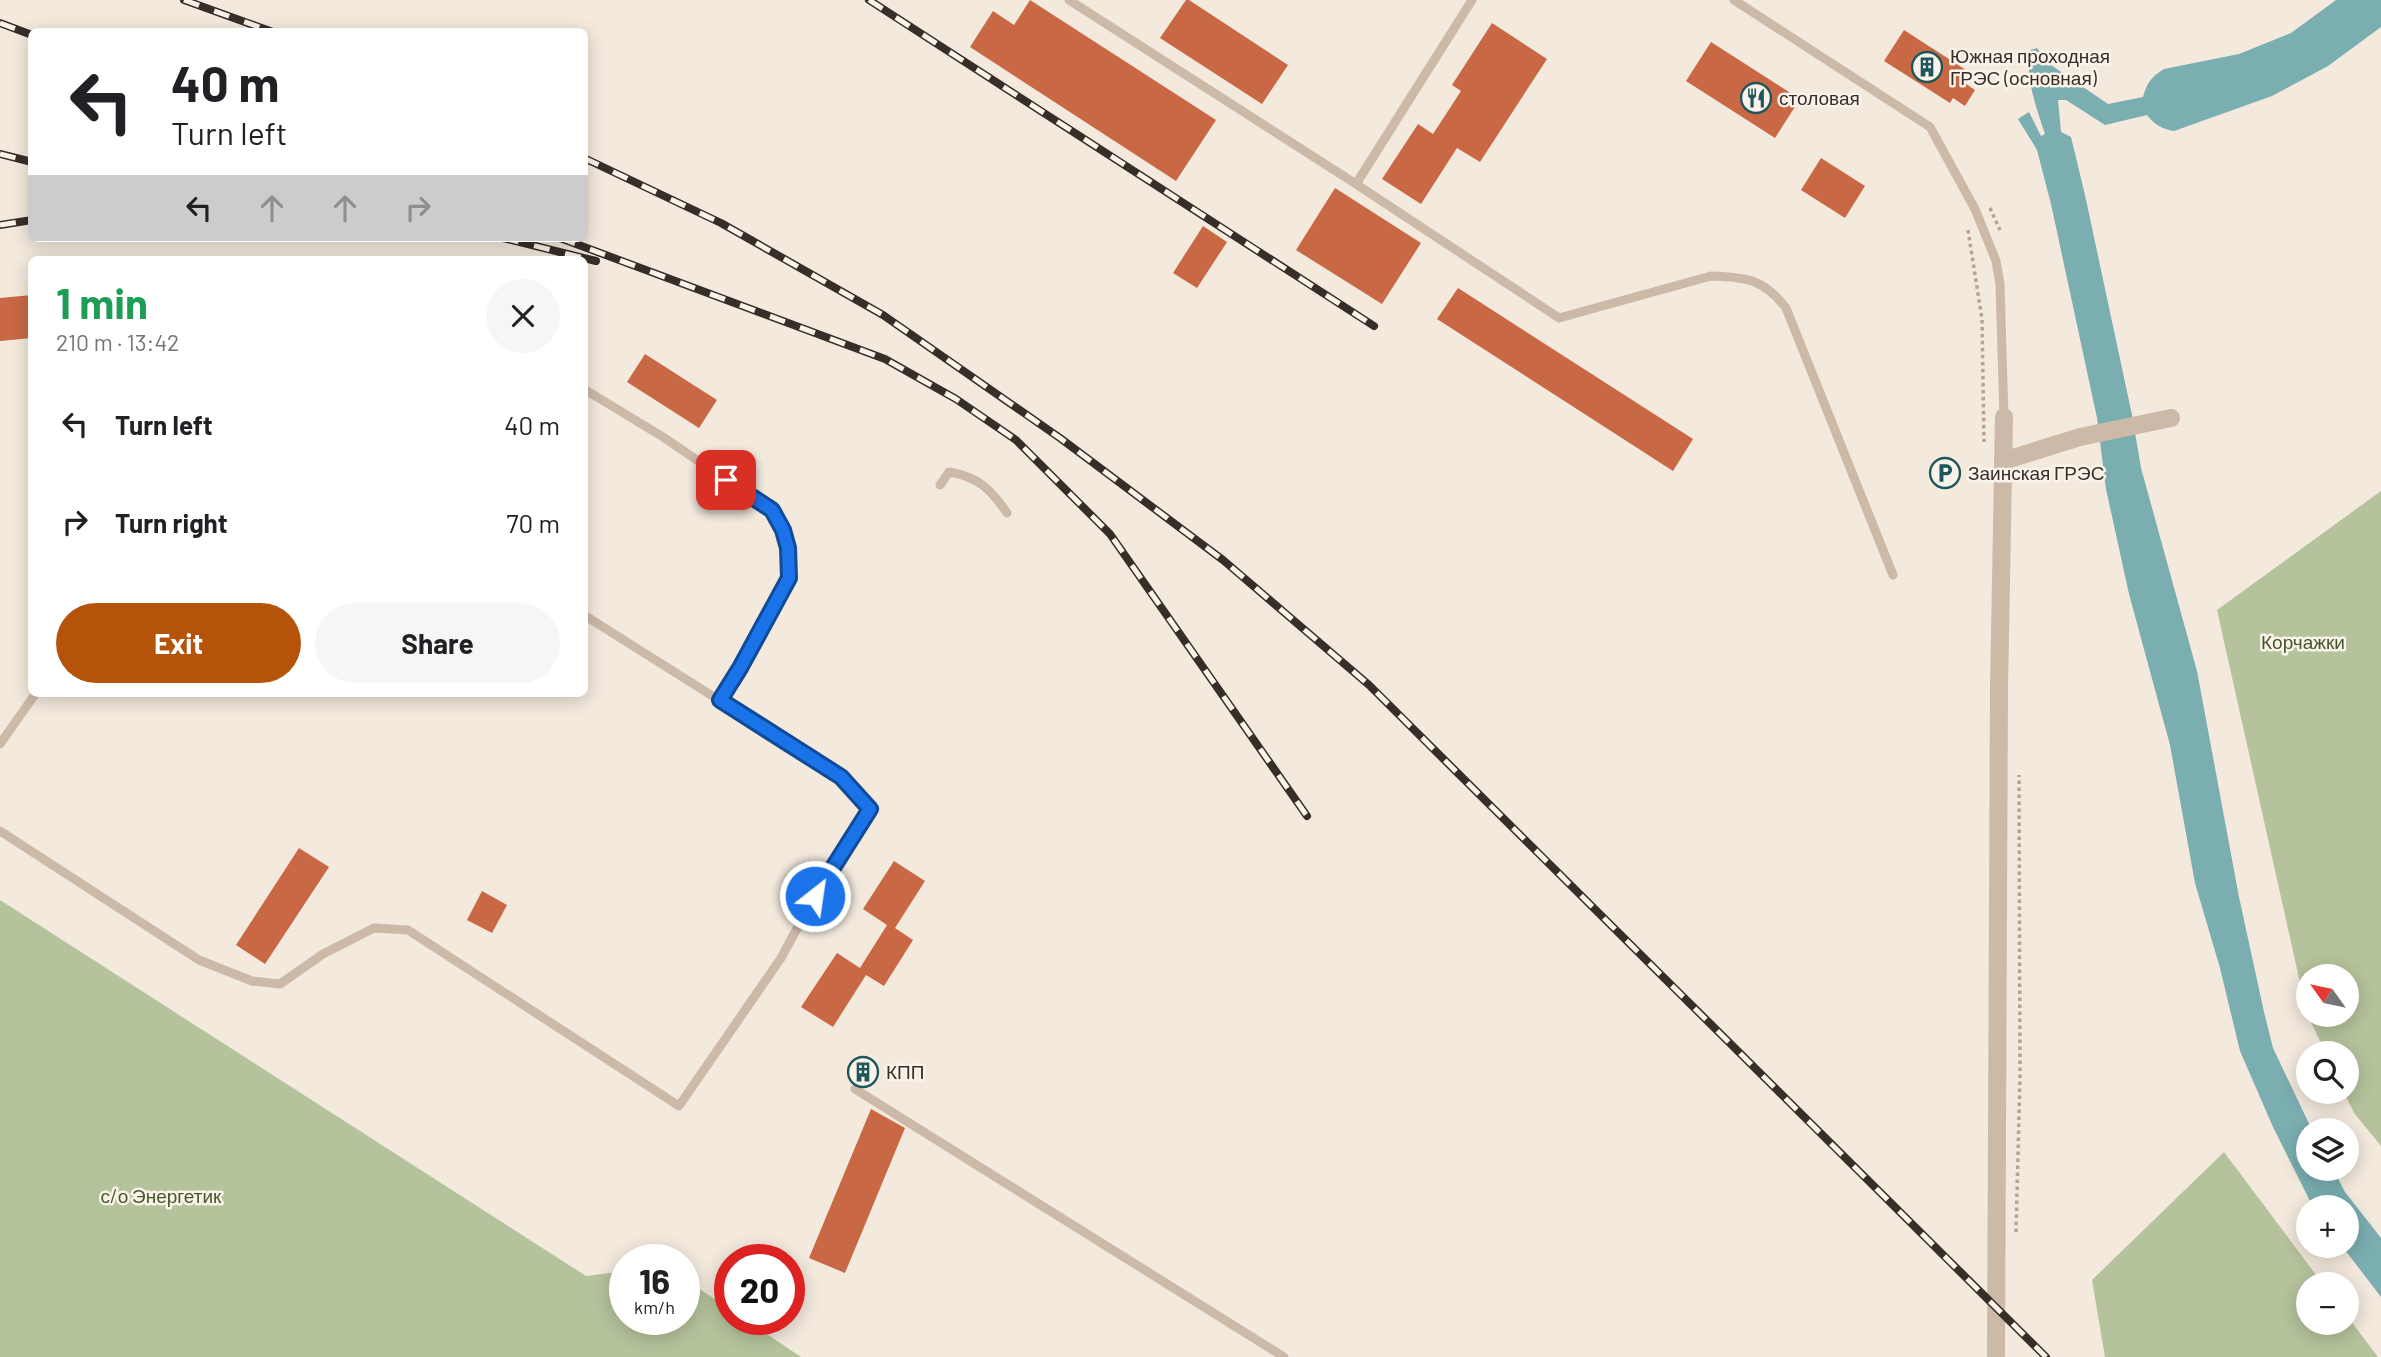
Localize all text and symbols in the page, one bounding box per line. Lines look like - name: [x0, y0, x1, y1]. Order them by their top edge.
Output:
- place label: Южная проходная ГРЭС (основная): [1950, 44, 2110, 89]
- building icon: Южная проходная ГРЭС (основная): [1910, 50, 1944, 84]
- text: 40 m: [171, 53, 279, 112]
- icon: left: [56, 56, 147, 147]
- restaurant icon: столовая: [1739, 81, 1773, 115]
- place label: столовая: [1779, 86, 1860, 109]
- text: Turn left: [171, 113, 288, 151]
- icon: left: [180, 189, 218, 227]
- icon: ahead: [253, 189, 291, 227]
- icon: ahead: [326, 189, 364, 227]
- icon: right: [399, 189, 437, 227]
- text: 1 min: [56, 277, 148, 327]
- button: close: [486, 279, 560, 353]
- text: 210 m · 13:42: [56, 328, 179, 356]
- icon: left: [56, 405, 94, 443]
- text: Turn left: [115, 409, 213, 440]
- text: 40 m: [504, 409, 560, 440]
- pin: [696, 450, 756, 510]
- parking icon: Заинская ГРЭС: [1928, 456, 1962, 490]
- icon: arrive: [707, 461, 745, 499]
- place label: Заинская ГРЭС: [1968, 461, 2104, 484]
- icon: right: [56, 503, 94, 541]
- text: Turn right: [115, 507, 228, 538]
- text: 70 m: [506, 507, 560, 538]
- button: Exit: [56, 603, 301, 683]
- button: Share: [315, 603, 560, 683]
- park label: Корчажки: [2261, 630, 2345, 653]
- position arrow: [778, 859, 852, 933]
- north arrow: [2296, 964, 2359, 1027]
- map controls: [2296, 964, 2359, 1335]
- button: search: [2296, 1041, 2359, 1104]
- building icon: КПП: [846, 1055, 880, 1089]
- place label: КПП: [886, 1060, 924, 1083]
- button: layers: [2296, 1118, 2359, 1181]
- park label: с/о Энергетик: [101, 1184, 222, 1207]
- button: +: [2296, 1195, 2359, 1258]
- speed limit sign: 20: [714, 1244, 805, 1335]
- text: 16: [639, 1259, 670, 1301]
- button: −: [2296, 1272, 2359, 1335]
- text: km/h: [634, 1296, 675, 1318]

